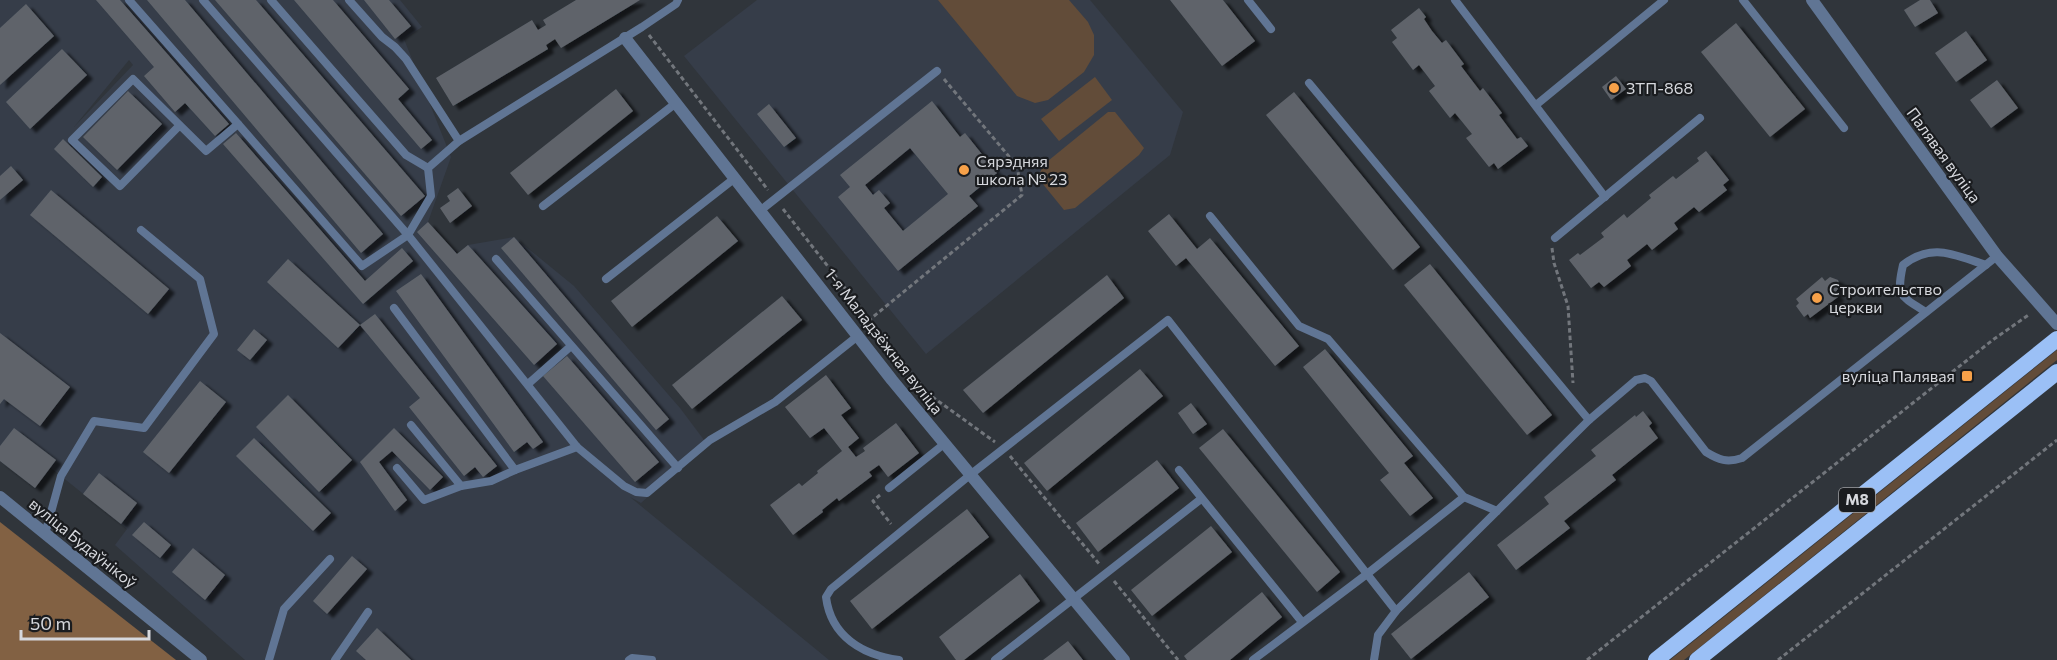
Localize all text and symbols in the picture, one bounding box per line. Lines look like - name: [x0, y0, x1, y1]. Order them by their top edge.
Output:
- place label: ЗТП-868: [1626, 78, 1693, 97]
- marker: ЗТП-868: [1607, 81, 1621, 95]
- street label: Палявая вуліца: [1903, 103, 1985, 206]
- place label: Сярэдняя школа № 23: [976, 151, 1067, 188]
- marker: Сярэдняя школа № 23: [957, 163, 971, 177]
- street label: 1-я Маладзёжная вуліца: [821, 264, 947, 418]
- place label: Строительство церкви: [1829, 279, 1942, 316]
- marker: Строительство церкви: [1810, 291, 1824, 305]
- place label: вуліца Палявая: [1842, 366, 1955, 385]
- marker: вуліца Палявая: [1960, 369, 1974, 383]
- road number: М8: [1839, 488, 1875, 512]
- street label: вуліца Будаўнікоў: [26, 494, 141, 592]
- scale bar: [21, 603, 148, 641]
- text: 50 m: [30, 612, 71, 634]

